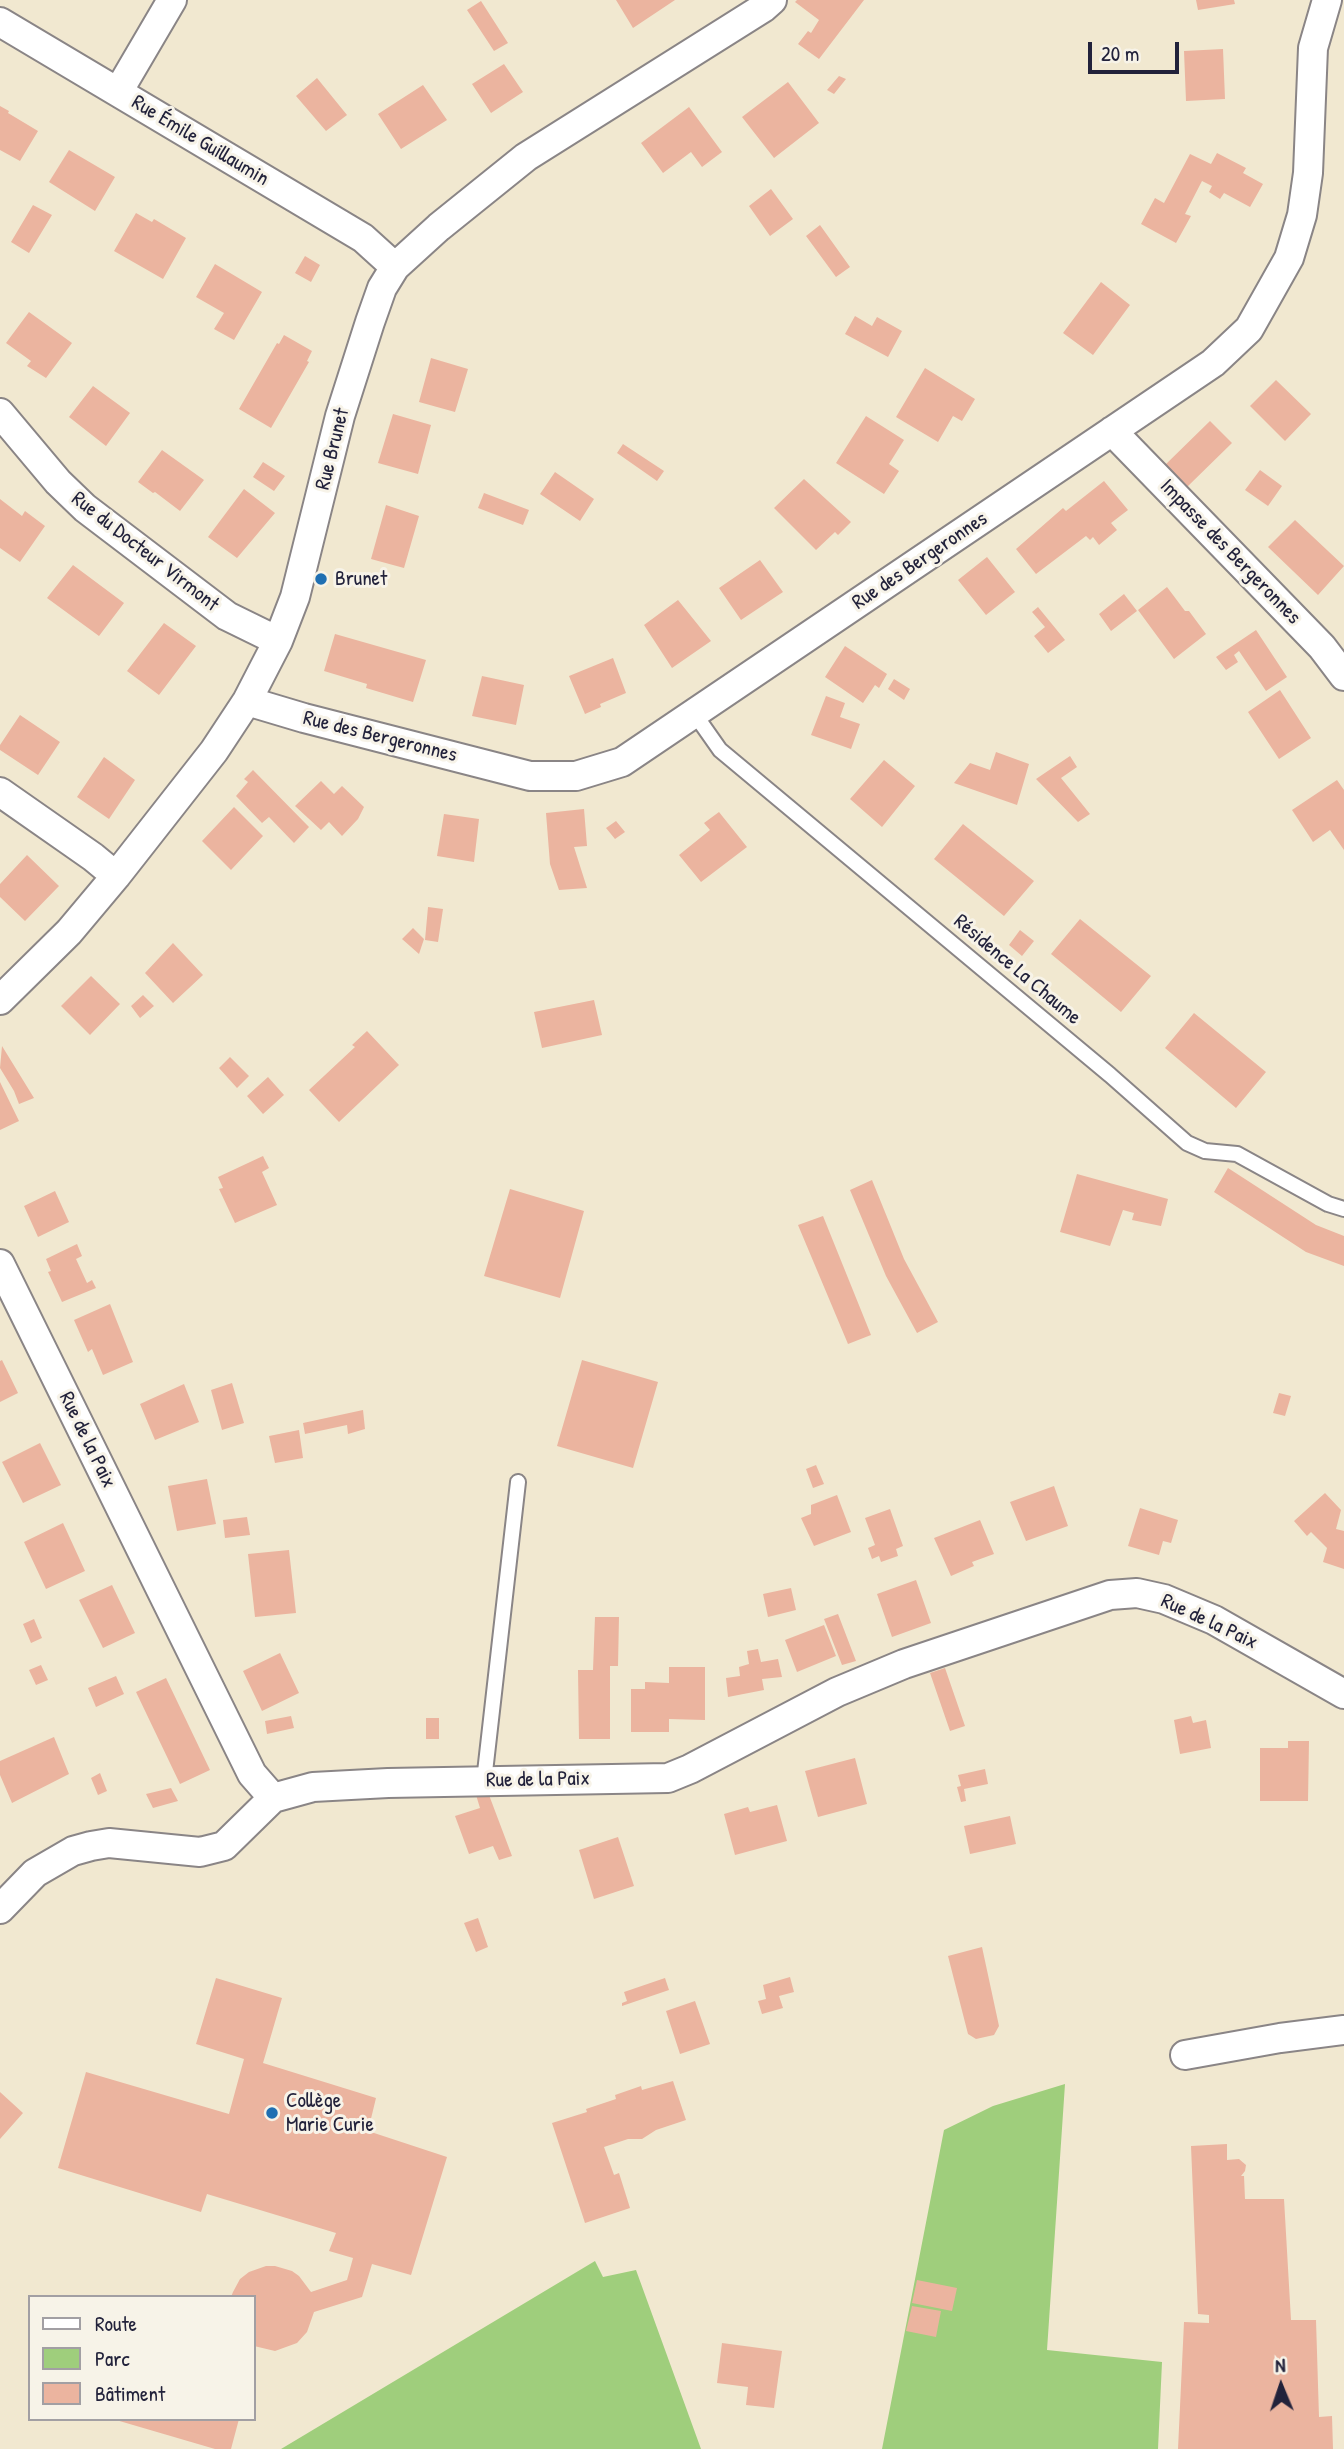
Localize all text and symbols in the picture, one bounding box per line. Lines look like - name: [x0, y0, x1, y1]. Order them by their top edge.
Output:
- scale bar: [1092, 28, 1183, 72]
- text: 20 m: [1101, 39, 1139, 68]
- street label: Rue Émile Guillaumin: [127, 90, 273, 192]
- street label: Rue Brunet: [311, 406, 355, 492]
- street label: Impasse des Bergeronnes: [1154, 474, 1306, 630]
- street label: Rue du Docteur Virmont: [66, 487, 224, 617]
- street label: Rue des Bergeronnes: [848, 507, 992, 615]
- place label: Brunet: [335, 566, 387, 592]
- marker: Brunet: [313, 571, 329, 587]
- street label: Rue des Bergeronnes: [301, 706, 459, 768]
- street label: Résidence La Chaume: [948, 909, 1086, 1031]
- street label: Rue de la Paix: [53, 1388, 121, 1492]
- street label: Rue de la Paix: [1157, 1589, 1261, 1655]
- street label: Rue de la Paix: [486, 1766, 590, 1794]
- place label: Collège Marie Curie: [286, 2088, 374, 2138]
- marker: Collège Marie Curie: [264, 2105, 280, 2121]
- legend: [28, 2295, 256, 2421]
- text: Route: [95, 2309, 137, 2338]
- text: Parc: [95, 2344, 130, 2373]
- north arrow: [1246, 2351, 1316, 2421]
- text: N: [1275, 2352, 1286, 2378]
- text: Bâtiment: [95, 2379, 165, 2408]

